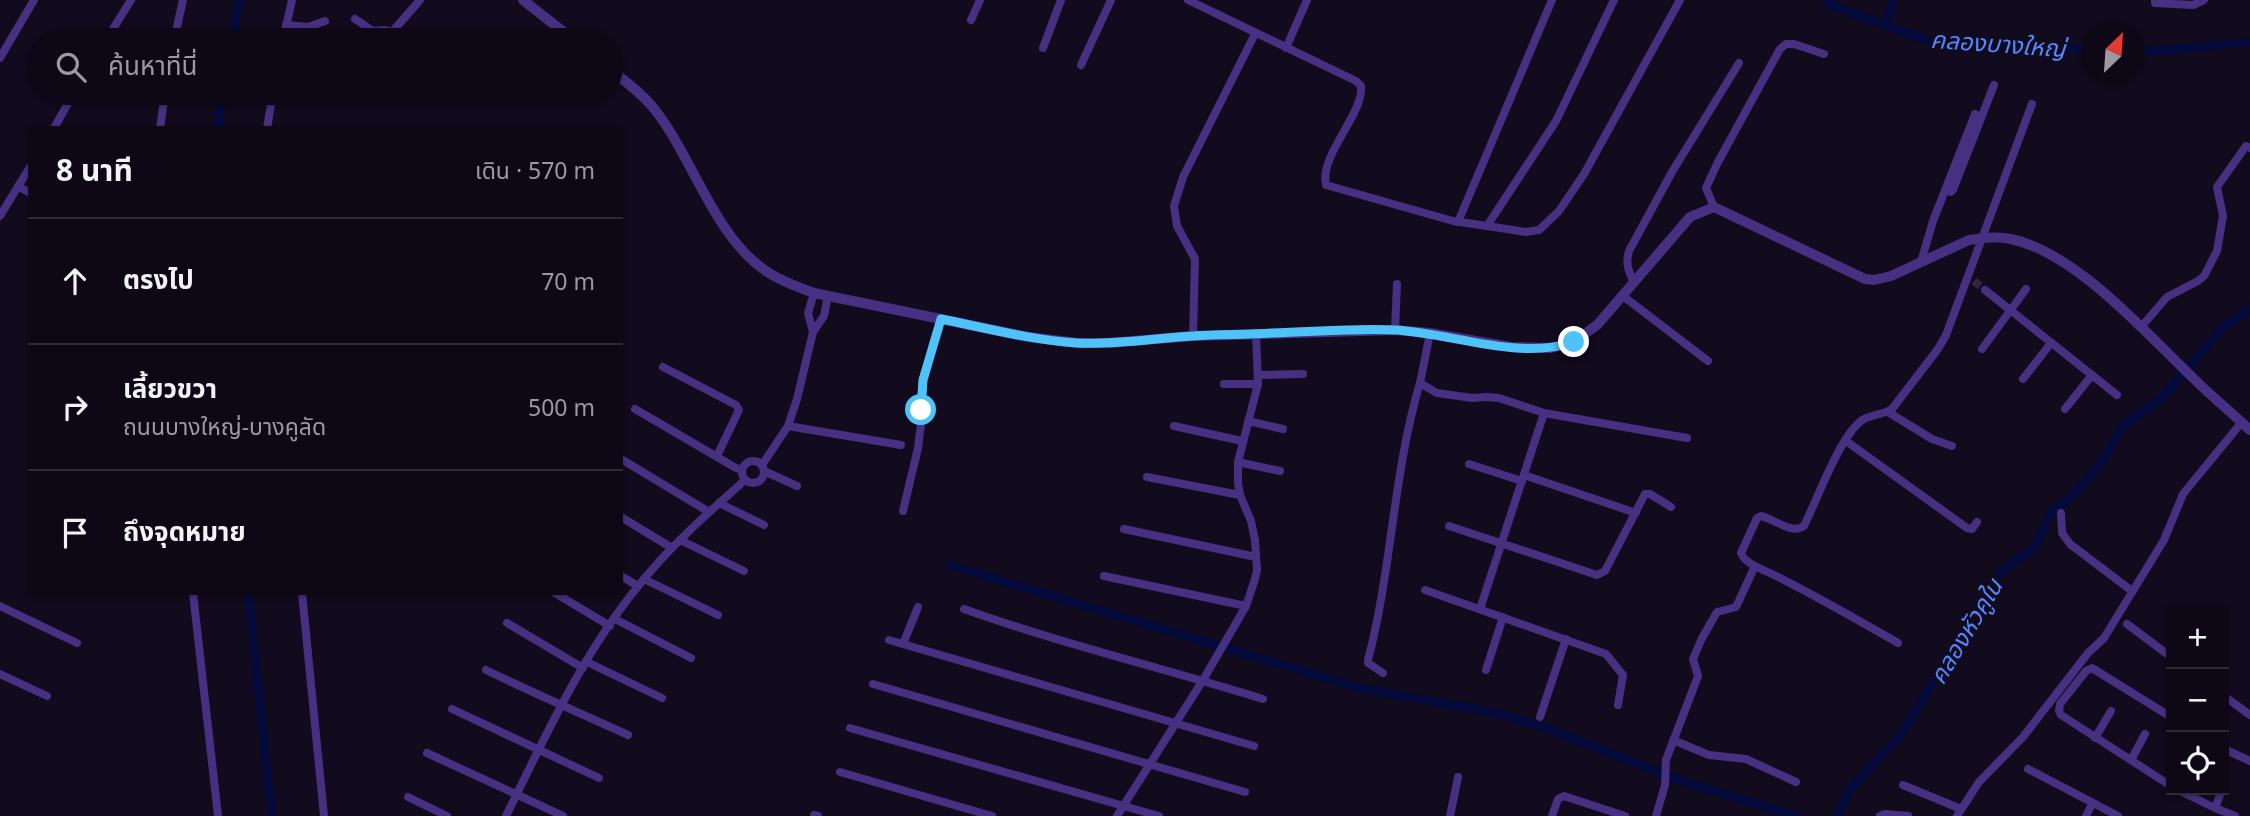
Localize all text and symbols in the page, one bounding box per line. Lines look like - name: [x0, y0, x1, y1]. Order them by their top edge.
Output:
- north arrow: [2082, 21, 2145, 84]
- water label: คลองบางใหญ่: [1929, 22, 2070, 64]
- search box: [28, 28, 623, 105]
- text: ค้นหาที่นี่: [108, 47, 198, 83]
- icon: search: [52, 48, 90, 86]
- text: 8 นาที: [56, 149, 133, 190]
- text: เดิน · 570 m: [475, 154, 595, 186]
- text: ตรงไป: [123, 261, 194, 297]
- icon: ahead: [56, 262, 94, 300]
- text: 70 m: [541, 265, 595, 297]
- route end: [1558, 326, 1589, 357]
- text: เลี้ยวขวา: [123, 370, 217, 406]
- icon: right: [56, 388, 94, 426]
- text: 500 m: [528, 391, 595, 423]
- route start: [905, 394, 936, 425]
- text: ถนนบางใหญ่-บางคูลัด: [123, 410, 326, 442]
- text: ถึงจุดหมาย: [123, 513, 246, 549]
- icon: arrive: [56, 514, 94, 552]
- water label: คลองหัวคูใน: [1921, 571, 2010, 690]
- map controls: [2166, 606, 2229, 795]
- button: +: [2166, 606, 2229, 669]
- button: −: [2166, 669, 2229, 732]
- button: locate: [2166, 732, 2229, 795]

